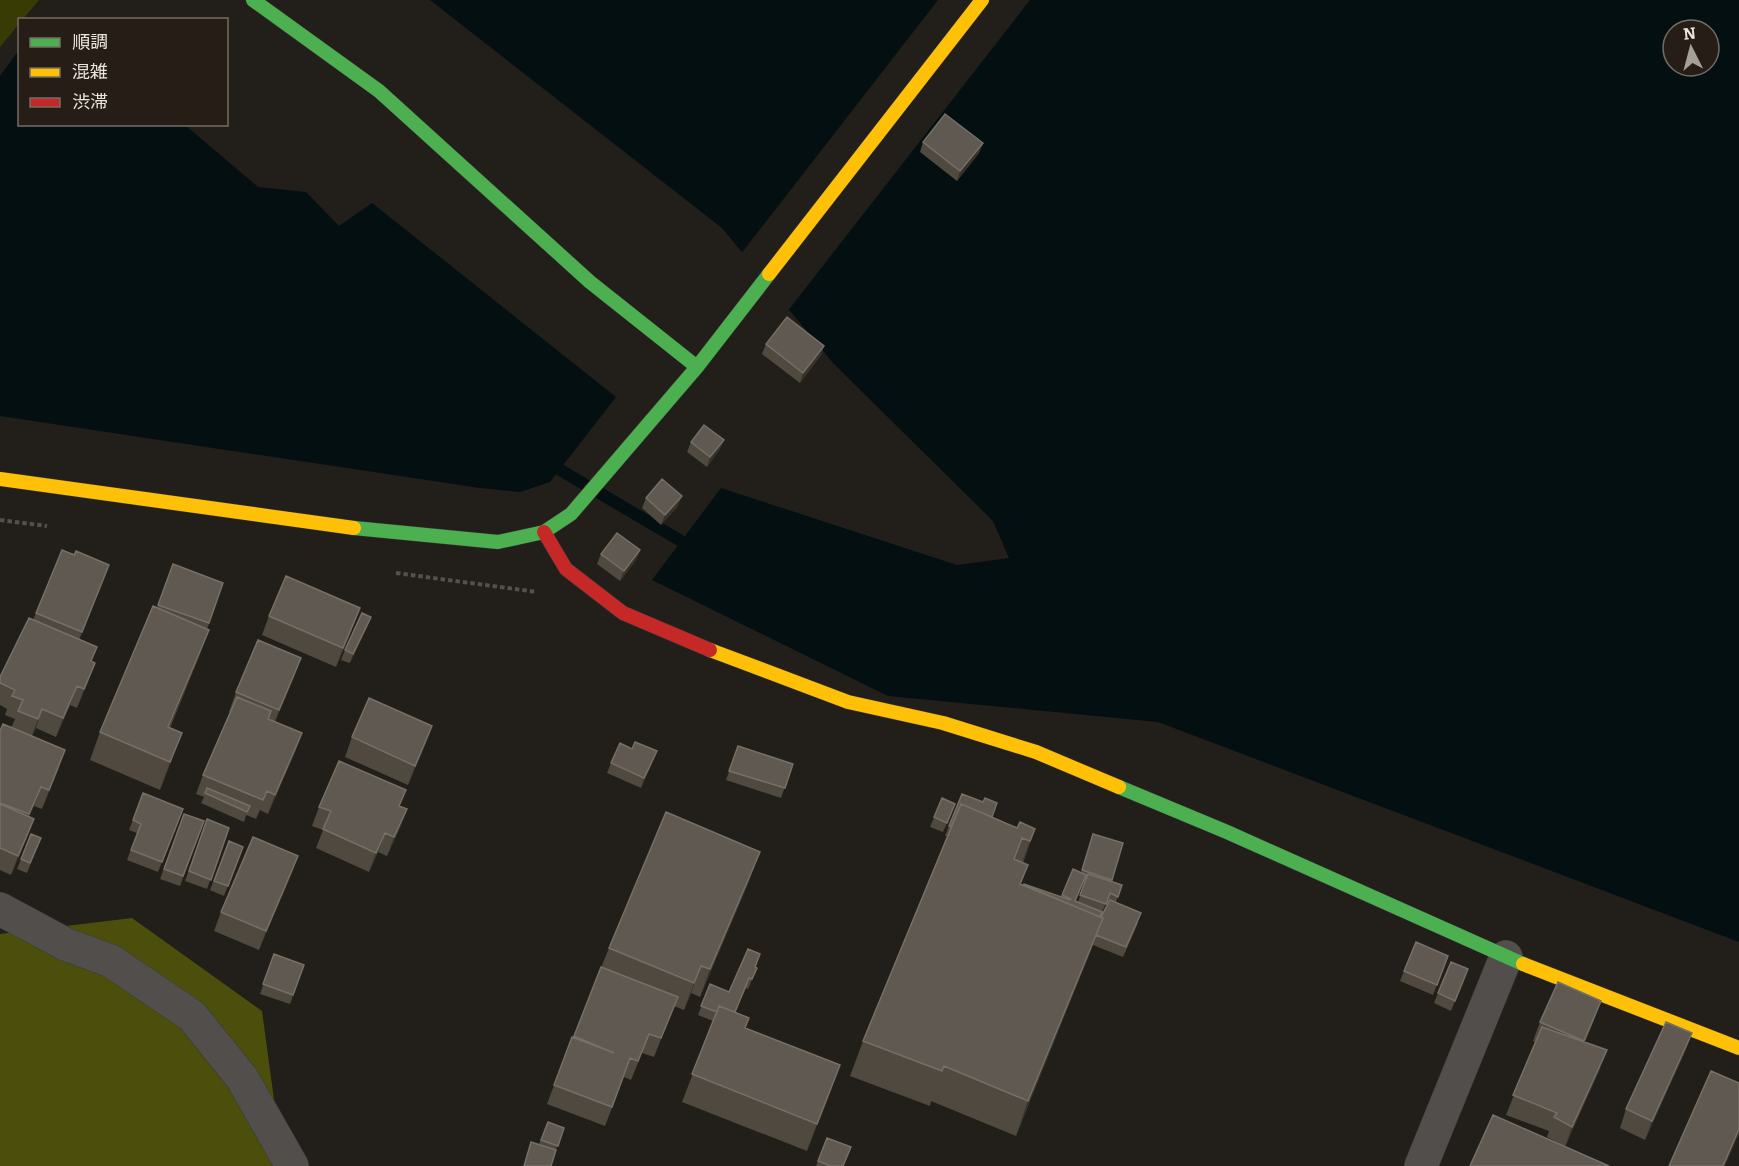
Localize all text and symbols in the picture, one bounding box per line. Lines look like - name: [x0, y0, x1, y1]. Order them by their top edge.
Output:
- legend: [18, 18, 228, 126]
- north arrow: [1661, 18, 1721, 78]
- text: N: [1682, 23, 1697, 44]
- text: 順調: [72, 31, 108, 53]
- text: 混雑: [72, 61, 108, 83]
- text: 渋滞: [72, 91, 108, 113]

